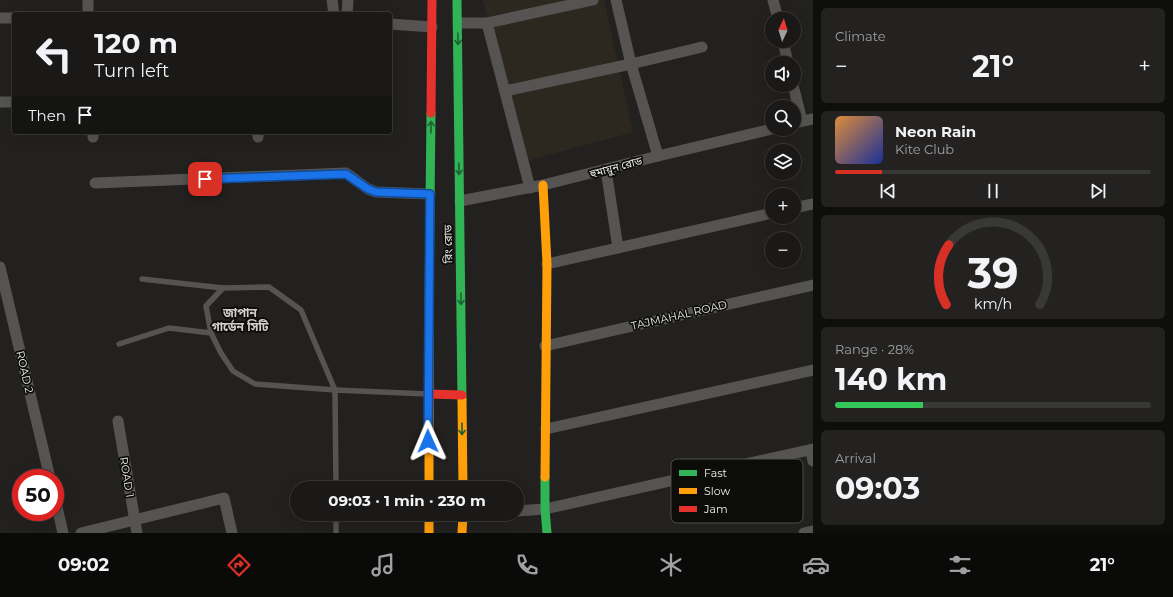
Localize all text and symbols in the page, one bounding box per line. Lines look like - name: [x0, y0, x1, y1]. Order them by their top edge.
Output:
- north arrow: [765, 12, 801, 48]
- map controls: [765, 12, 801, 268]
- text: 120 m: [94, 26, 178, 60]
- icon: left: [28, 28, 80, 80]
- text: Climate: [835, 28, 886, 44]
- one-way arrow: [454, 32, 462, 45]
- text: 21°: [972, 48, 1014, 85]
- text: −: [835, 53, 848, 80]
- text: +: [1138, 53, 1151, 80]
- button: sound: [765, 56, 801, 92]
- text: Turn left: [94, 60, 169, 82]
- button: search: [765, 100, 801, 136]
- icon: arrive: [74, 104, 96, 126]
- text: Then: [28, 106, 66, 125]
- one-way arrow: [427, 121, 435, 134]
- text: Neon Rain: [895, 122, 976, 141]
- text: Kite Club: [895, 141, 954, 157]
- button: layers: [765, 144, 801, 180]
- street label: হুমায়ুন রোড: [587, 153, 644, 182]
- pin: [188, 162, 222, 196]
- one-way arrow: [456, 162, 463, 175]
- icon: arrive: [194, 168, 216, 190]
- icon: previous: [877, 180, 899, 202]
- icon: pause: [982, 180, 1004, 202]
- icon: next: [1087, 180, 1109, 202]
- button: +: [765, 188, 801, 224]
- street label: রিং রোড: [441, 224, 455, 264]
- button: −: [765, 232, 801, 268]
- text: 39: [966, 247, 1019, 297]
- one-way arrow: [457, 292, 465, 305]
- text: km/h: [974, 294, 1012, 312]
- street label: TAJMAHAL ROAD: [630, 297, 728, 333]
- district label: জাপান গার্ডেন সিটি: [211, 305, 269, 334]
- text: Range · 28%: [835, 341, 914, 357]
- street label: ROAD 2: [13, 349, 37, 395]
- text: 140 km: [835, 361, 947, 398]
- position arrow: [407, 420, 449, 462]
- one-way arrow: [458, 422, 466, 435]
- text: Arrival: [835, 450, 876, 466]
- street label: ROAD 1: [117, 456, 137, 498]
- legend: [671, 459, 803, 523]
- text: Fast: [704, 466, 728, 480]
- speed limit sign: 50: [12, 469, 64, 521]
- text: 09:03: [835, 470, 920, 507]
- text: Slow: [704, 484, 730, 498]
- text: 09:03 · 1 min · 230 m: [328, 491, 486, 510]
- text: Jam: [703, 502, 728, 516]
- icon: directions: [225, 551, 253, 579]
- icon: music: [369, 551, 397, 579]
- icon: phone: [513, 551, 541, 579]
- icon: climate: [657, 551, 685, 579]
- icon: car: [802, 551, 830, 579]
- icon: filters: [946, 551, 974, 579]
- text: 09:02: [58, 554, 109, 576]
- text: 21°: [1090, 554, 1115, 576]

